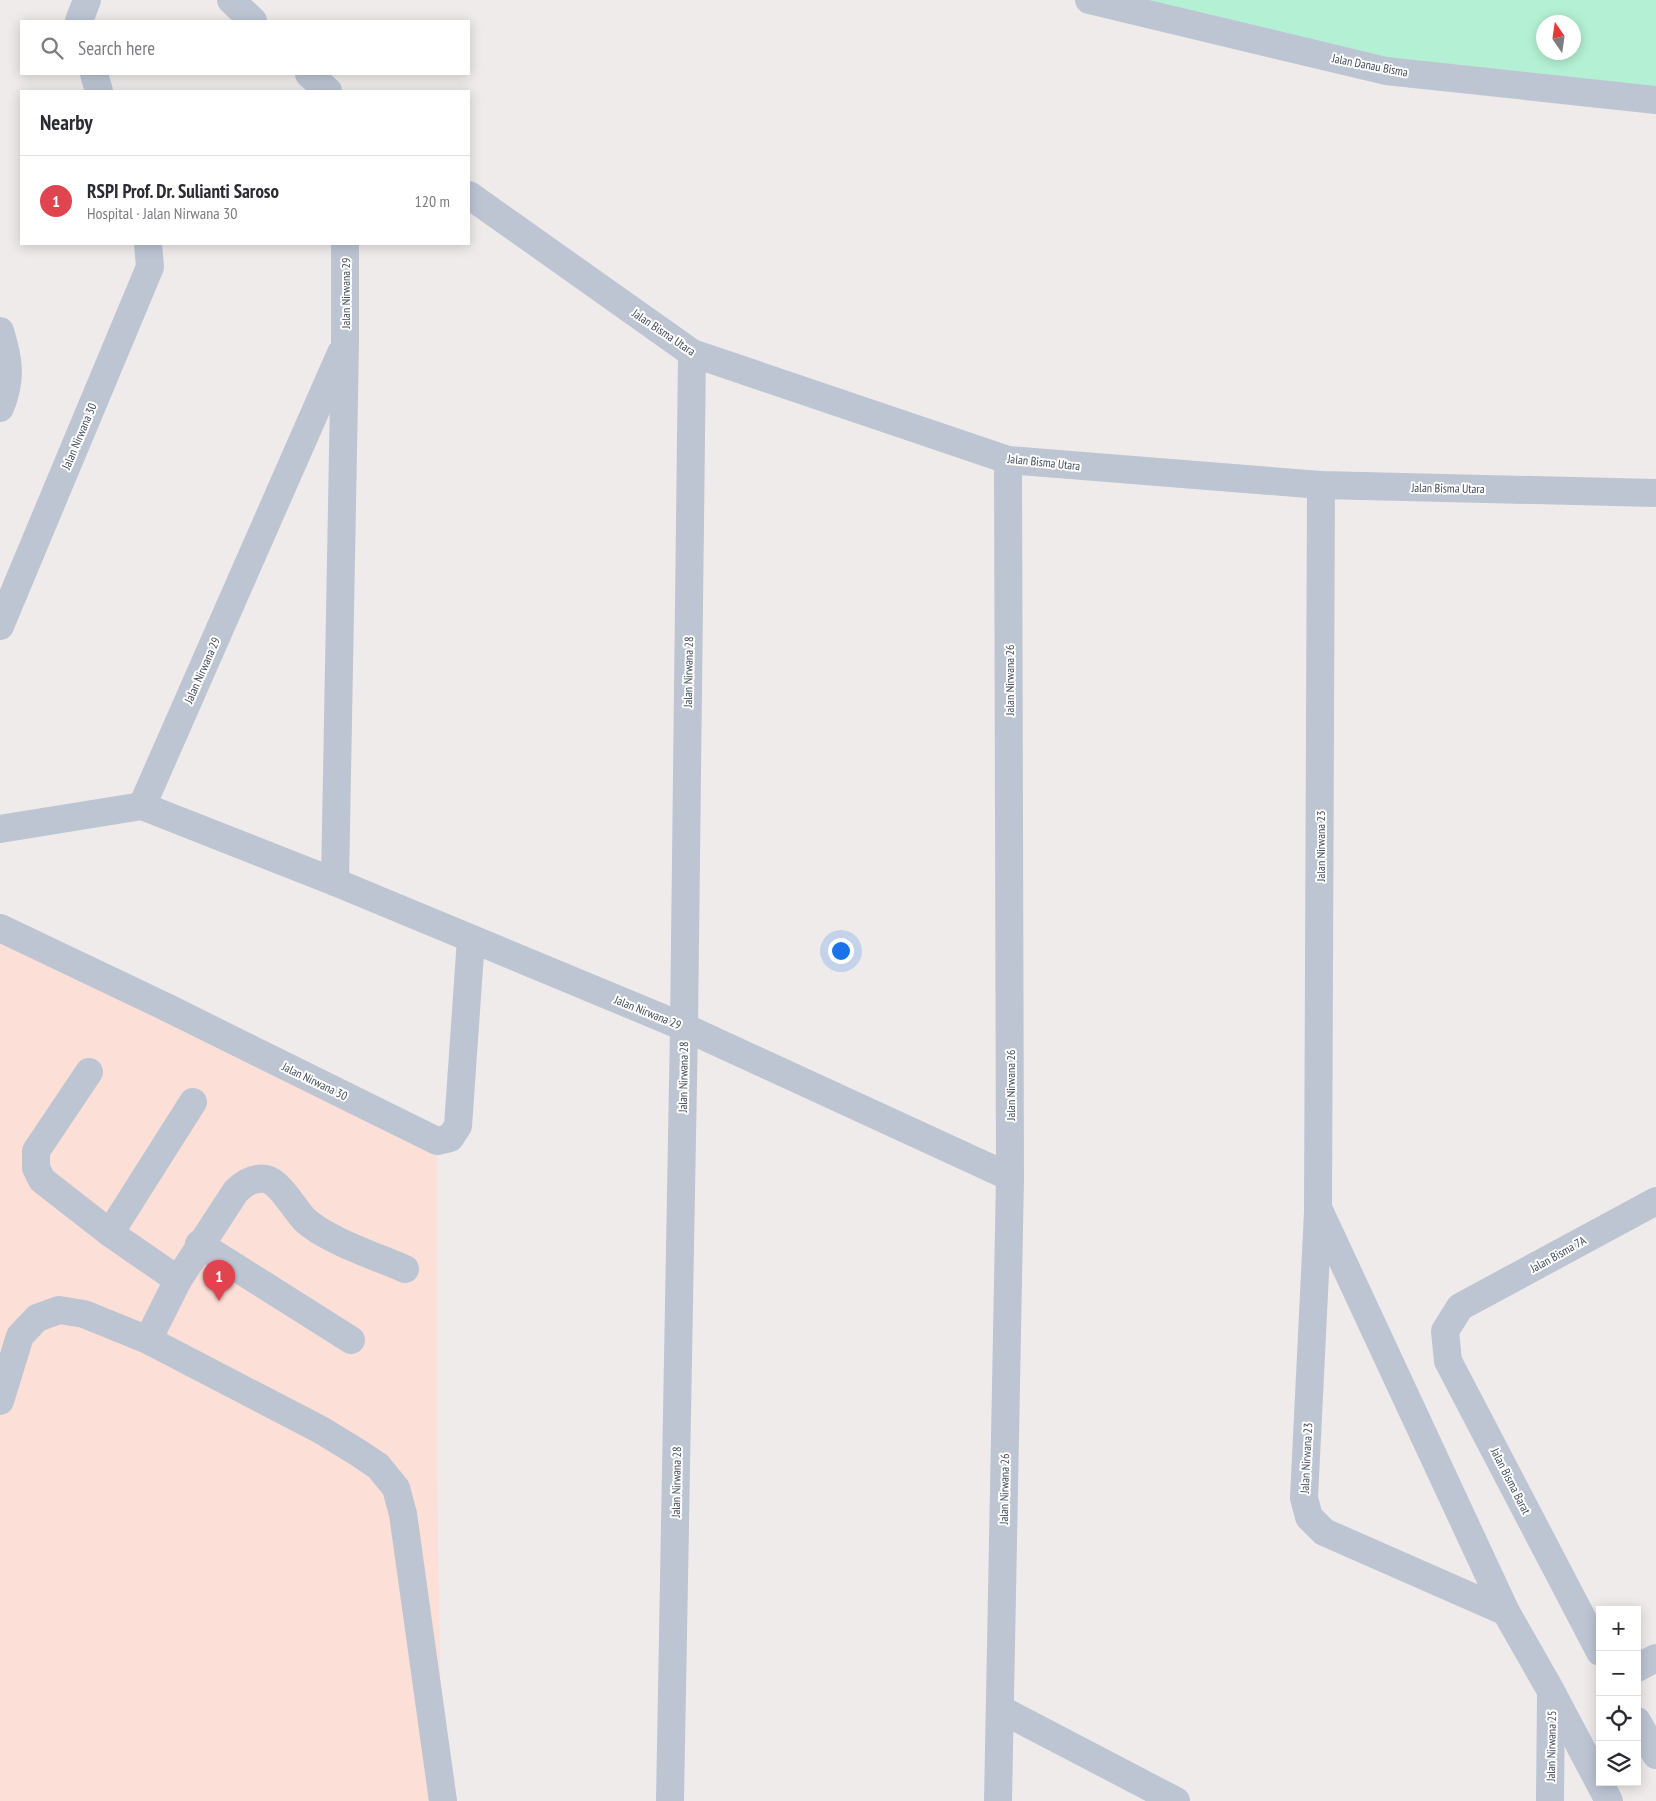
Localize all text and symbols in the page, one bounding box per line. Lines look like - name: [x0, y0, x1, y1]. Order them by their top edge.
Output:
- north arrow: [1536, 15, 1581, 60]
- search box: [20, 20, 470, 75]
- icon: search: [38, 34, 66, 62]
- text: Search here: [78, 36, 155, 60]
- street label: Jalan Danau Bisma: [1330, 50, 1409, 80]
- text: Nearby: [40, 109, 93, 136]
- text: RSPI Prof. Dr. Sulianti Saroso: [87, 179, 279, 203]
- text: 1: [52, 191, 60, 211]
- text: 120 m: [415, 191, 450, 211]
- text: Hospital · Jalan Nirwana 30: [87, 203, 237, 223]
- street label: Jalan Nirwana 29: [338, 258, 353, 329]
- street label: Jalan Bisma Utara: [629, 305, 699, 359]
- street label: Jalan Nirwana 30: [58, 401, 100, 472]
- street label: Jalan Bisma Utara: [1006, 451, 1081, 473]
- street label: Jalan Bisma Utara: [1410, 480, 1485, 496]
- street label: Jalan Nirwana 29: [180, 635, 223, 706]
- street label: Jalan Nirwana 28: [680, 636, 696, 709]
- street label: Jalan Nirwana 26: [1002, 645, 1017, 716]
- street label: Jalan Nirwana 23: [1313, 811, 1328, 882]
- your location: [828, 938, 854, 964]
- street label: Jalan Nirwana 29: [611, 991, 684, 1032]
- street label: Jalan Nirwana 28: [675, 1041, 691, 1114]
- street label: Jalan Nirwana 26: [1003, 1050, 1018, 1121]
- street label: Jalan Nirwana 30: [279, 1058, 350, 1103]
- street label: Jalan Bisma 7A: [1527, 1232, 1589, 1276]
- pin: 1: [203, 1260, 235, 1301]
- street label: Jalan Nirwana 23: [1297, 1422, 1315, 1495]
- street label: Jalan Bisma Barat: [1487, 1444, 1534, 1517]
- street label: Jalan Nirwana 28: [668, 1446, 684, 1519]
- street label: Jalan Nirwana 26: [996, 1453, 1012, 1526]
- map controls: [1596, 1606, 1641, 1786]
- button: +: [1596, 1606, 1641, 1651]
- button: −: [1596, 1651, 1641, 1696]
- button: locate: [1596, 1696, 1641, 1741]
- street label: Jalan Nirwana 25: [1543, 1710, 1559, 1783]
- button: layers: [1596, 1741, 1641, 1786]

